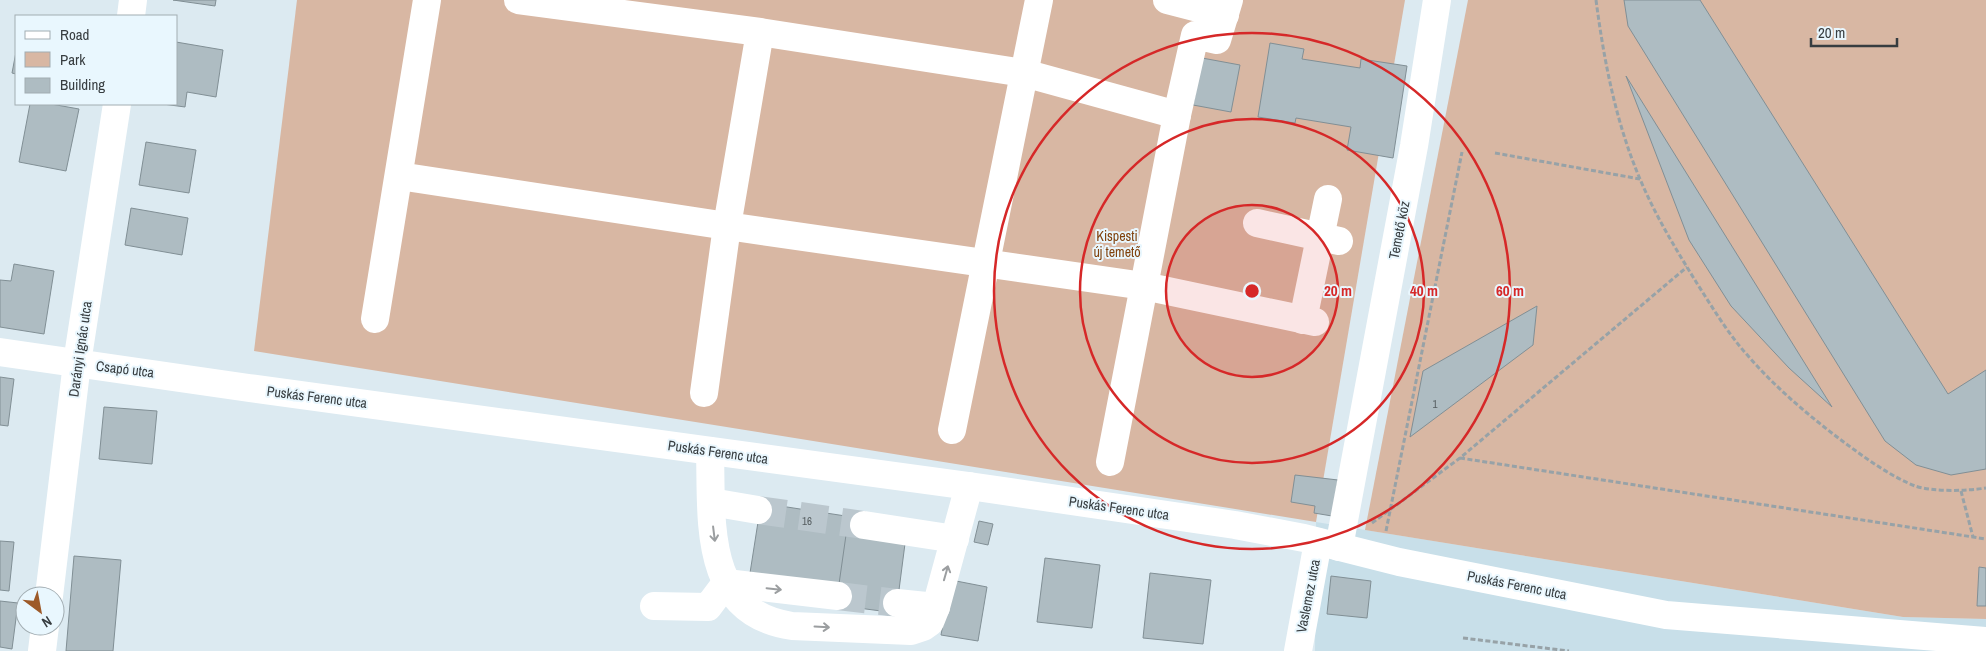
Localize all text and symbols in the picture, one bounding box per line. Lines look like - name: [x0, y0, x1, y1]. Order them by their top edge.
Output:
- legend: [15, 15, 178, 105]
- scale bar: [1811, 15, 1897, 47]
- text: 20 m: [1818, 22, 1845, 43]
- text: Road: [60, 24, 89, 45]
- text: Park: [60, 49, 86, 70]
- text: Building: [60, 74, 105, 95]
- street label: Temető köz: [1385, 199, 1413, 261]
- park label: Kispesti új temető: [1093, 227, 1141, 261]
- text: 20 m: [1324, 280, 1352, 301]
- text: 40 m: [1410, 280, 1438, 301]
- text: 60 m: [1496, 280, 1524, 301]
- centre of rings: [1243, 282, 1261, 300]
- street label: Darányi Ignác utca: [64, 299, 96, 398]
- street label: Csapó utca: [95, 357, 156, 382]
- street label: Puskás Ferenc utca: [266, 382, 369, 412]
- house number: 1: [1432, 397, 1438, 411]
- street label: Puskás Ferenc utca: [667, 436, 770, 468]
- street label: Puskás Ferenc utca: [1068, 492, 1171, 524]
- house number: 16: [802, 514, 812, 528]
- one-way arrow: [709, 526, 719, 542]
- street label: Vaslemez utca: [1292, 557, 1324, 634]
- one-way arrow: [942, 565, 952, 581]
- street label: Puskás Ferenc utca: [1466, 567, 1569, 604]
- one-way arrow: [766, 584, 782, 593]
- north arrow: [15, 586, 65, 636]
- text: N: [39, 612, 55, 632]
- one-way arrow: [814, 622, 830, 632]

